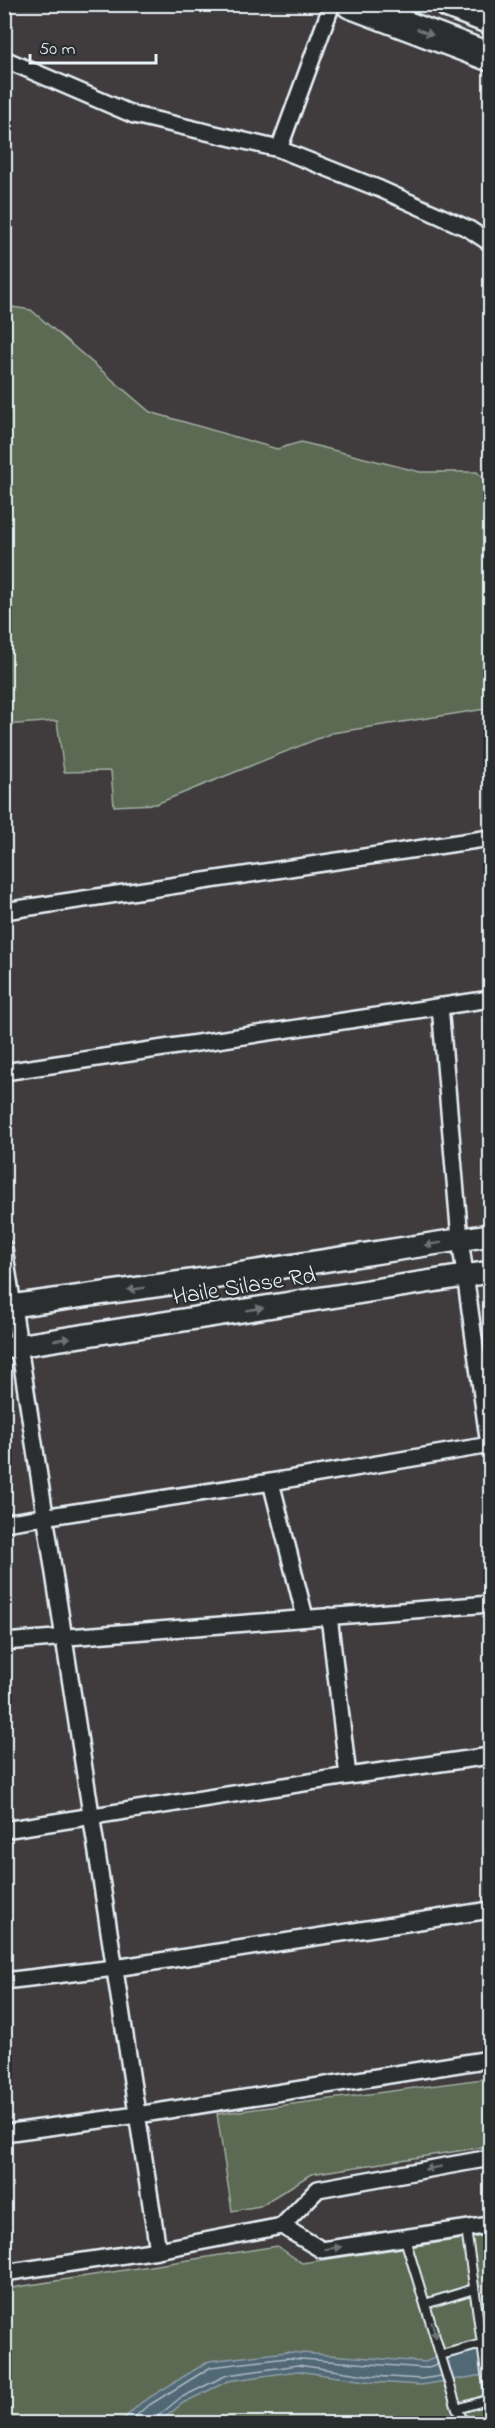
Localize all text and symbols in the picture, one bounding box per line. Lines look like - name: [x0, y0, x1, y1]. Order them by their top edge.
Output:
- scale bar: [30, 27, 156, 65]
- one-way arrow: [416, 28, 434, 38]
- text: 50 m: [39, 37, 76, 63]
- one-way arrow: [423, 1239, 442, 1248]
- street label: Haile Silase Rd: [170, 1259, 319, 1316]
- one-way arrow: [127, 1284, 146, 1293]
- one-way arrow: [246, 1304, 265, 1313]
- one-way arrow: [53, 1334, 72, 1343]
- one-way arrow: [423, 2163, 442, 2172]
- one-way arrow: [324, 2243, 343, 2253]
- one-way arrow: [430, 2321, 439, 2339]

